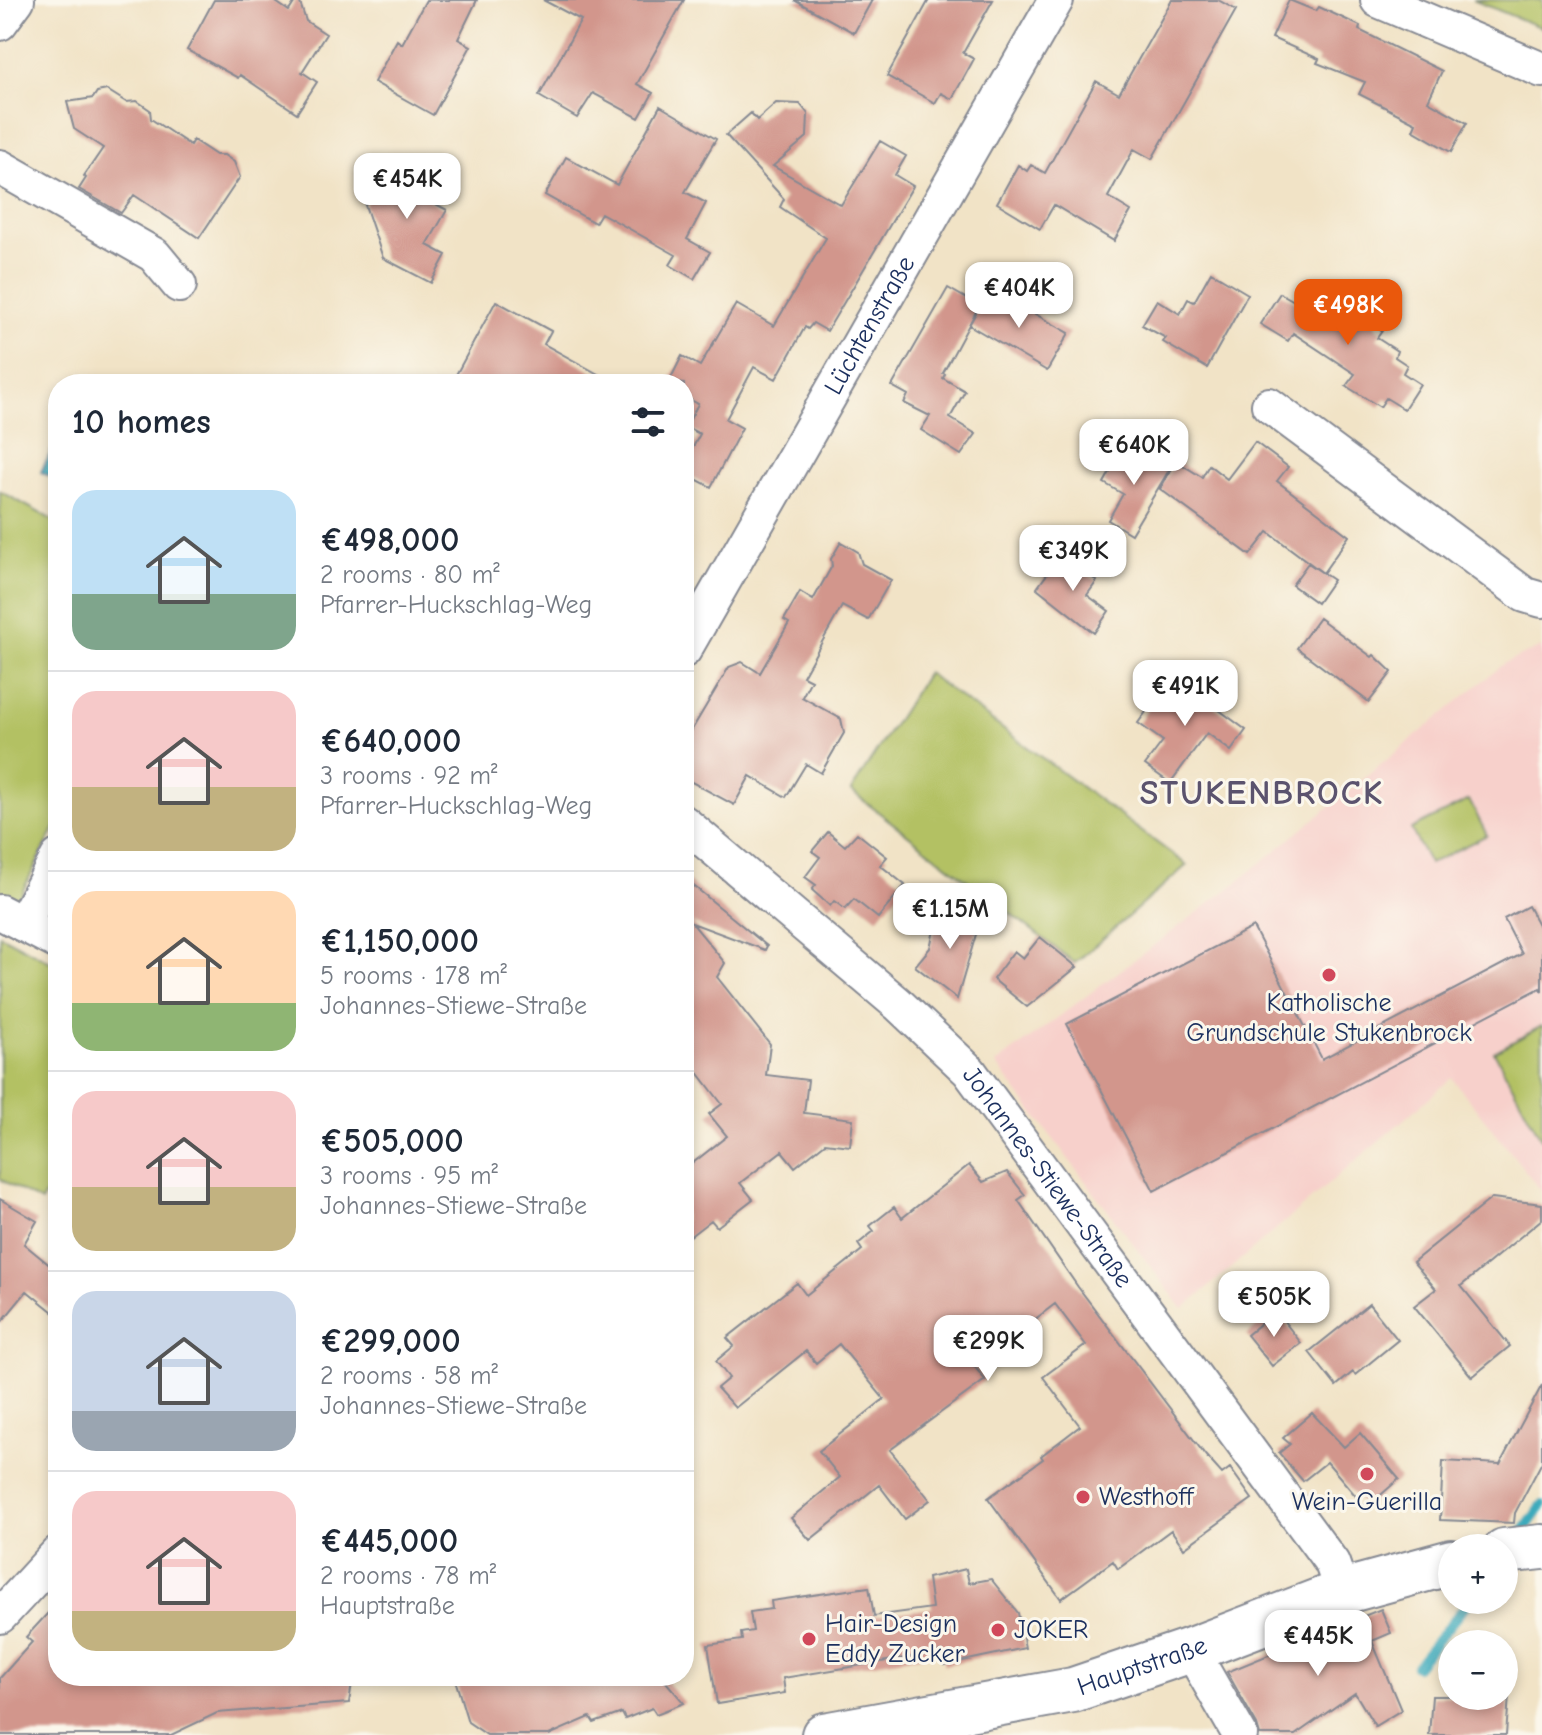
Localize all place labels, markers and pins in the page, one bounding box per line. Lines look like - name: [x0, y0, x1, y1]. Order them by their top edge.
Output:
- pin: €454K: [351, 153, 463, 221]
- pin: €404K: [963, 262, 1075, 330]
- pin: €498K: [1292, 279, 1404, 347]
- pin: €640K: [1078, 419, 1190, 487]
- pin: €349K: [1017, 525, 1129, 593]
- pin: €491K: [1129, 660, 1241, 728]
- pin: €1.15M: [885, 883, 1015, 951]
- marker: Katholische Grundschule Stukenbrock: [1320, 966, 1338, 984]
- place label: Katholische Grundschule Stukenbrock: [1186, 988, 1472, 1048]
- pin: €505K: [1218, 1271, 1330, 1339]
- pin: €299K: [932, 1315, 1044, 1383]
- marker: Wein-Guerilla: [1358, 1465, 1376, 1483]
- place label: Westhoff: [1099, 1482, 1195, 1512]
- place label: Wein-Guerilla: [1292, 1487, 1442, 1517]
- marker: Westhoff: [1074, 1488, 1092, 1506]
- place label: Hair-Design Eddy Zucker: [825, 1609, 966, 1669]
- pin: €445K: [1262, 1610, 1374, 1678]
- place label: JOKER: [1014, 1615, 1088, 1645]
- marker: JOKER: [989, 1621, 1007, 1639]
- marker: Hair-Design Eddy Zucker: [800, 1630, 818, 1648]

